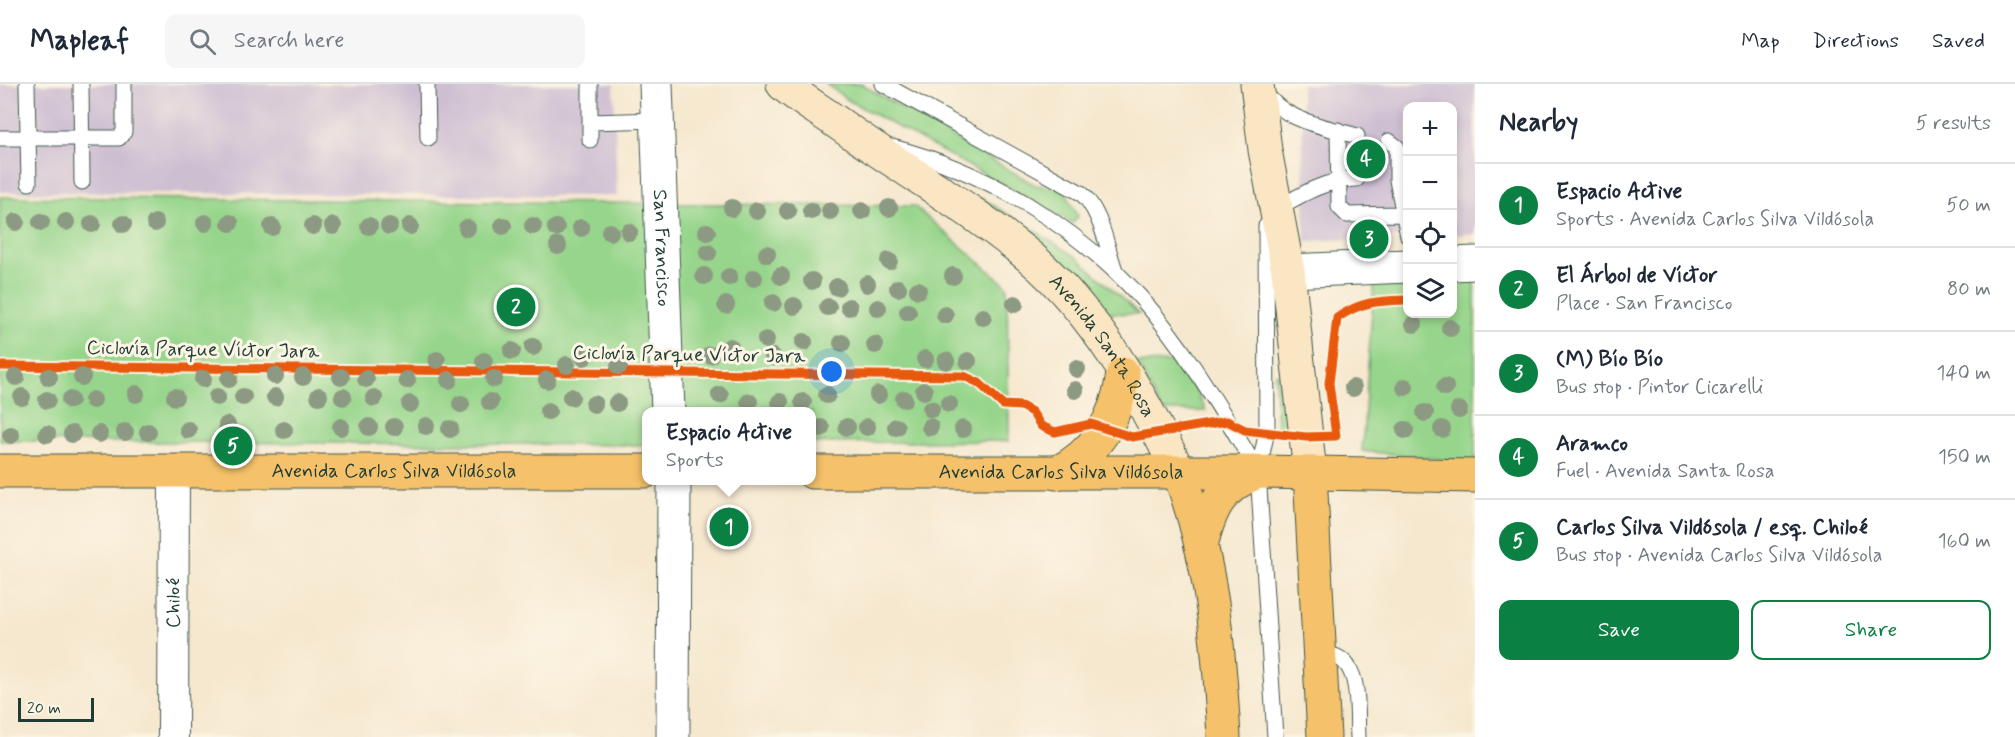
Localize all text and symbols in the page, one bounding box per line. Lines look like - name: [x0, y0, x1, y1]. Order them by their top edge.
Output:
- search box: [165, 14, 585, 68]
- text: Mapleaf: [30, 23, 129, 60]
- icon: search: [186, 25, 219, 58]
- text: Search here: [234, 27, 344, 55]
- text: Map: [1741, 27, 1780, 55]
- text: Directions: [1813, 27, 1899, 55]
- text: Saved: [1932, 27, 1985, 55]
- map controls: [1403, 102, 1457, 318]
- button: +: [1403, 102, 1457, 156]
- text: Nearby: [1499, 106, 1578, 140]
- text: 5 results: [1916, 110, 1991, 137]
- pin: 4: [1346, 136, 1386, 182]
- button: −: [1403, 156, 1457, 210]
- text: Espacio Active: [1556, 178, 1683, 206]
- street label: San Francisco: [646, 189, 678, 307]
- text: 1: [1514, 192, 1523, 219]
- text: 50 m: [1946, 192, 1991, 219]
- text: Sports · Avenida Carlos Silva Vildósola: [1556, 206, 1874, 233]
- button: locate: [1403, 210, 1457, 264]
- pin: 3: [1350, 216, 1388, 262]
- text: El Árbol de Víctor: [1556, 262, 1718, 290]
- button: layers: [1403, 264, 1457, 318]
- street label: Avenida Santa Rosa: [1043, 268, 1162, 422]
- text: 2: [1514, 276, 1523, 303]
- text: 80 m: [1947, 276, 1991, 303]
- pin: 2: [496, 284, 536, 330]
- text: Place · San Francisco: [1556, 290, 1732, 317]
- street label: Ciclovía Parque Víctor Jara: [86, 334, 321, 366]
- street label: Ciclovía Parque Víctor Jara: [572, 339, 807, 371]
- text: (M) Bío Bío: [1556, 346, 1663, 374]
- your location: [817, 357, 846, 386]
- text: 3: [1514, 360, 1523, 387]
- text: 140 m: [1937, 360, 1991, 387]
- text: Bus stop · Pintor Cicarelli: [1556, 374, 1763, 401]
- popup: [642, 407, 816, 485]
- text: Espacio Active: [666, 419, 792, 447]
- pin: 5: [214, 424, 252, 469]
- text: Aramco: [1556, 430, 1628, 458]
- text: 4: [1513, 444, 1524, 471]
- text: 150 m: [1938, 444, 1991, 471]
- text: Sports: [666, 447, 724, 474]
- street label: Avenida Carlos Silva Vildósola: [271, 458, 517, 485]
- text: Fuel · Avenida Santa Rosa: [1556, 458, 1775, 485]
- street label: Avenida Carlos Silva Vildósola: [938, 459, 1184, 486]
- pin: 1: [710, 504, 748, 550]
- text: Carlos Silva Vildósola / esq. Chiloé: [1556, 514, 1868, 542]
- text: 5: [1513, 528, 1525, 555]
- text: 160 m: [1938, 528, 1991, 555]
- text: Bus stop · Avenida Carlos Silva Vildósola: [1556, 542, 1883, 569]
- street label: Chiloé: [160, 578, 187, 628]
- button: Save: [1499, 600, 1739, 660]
- button: Share: [1751, 600, 1991, 660]
- scale bar: [18, 695, 94, 722]
- text: 20 m: [27, 698, 61, 719]

